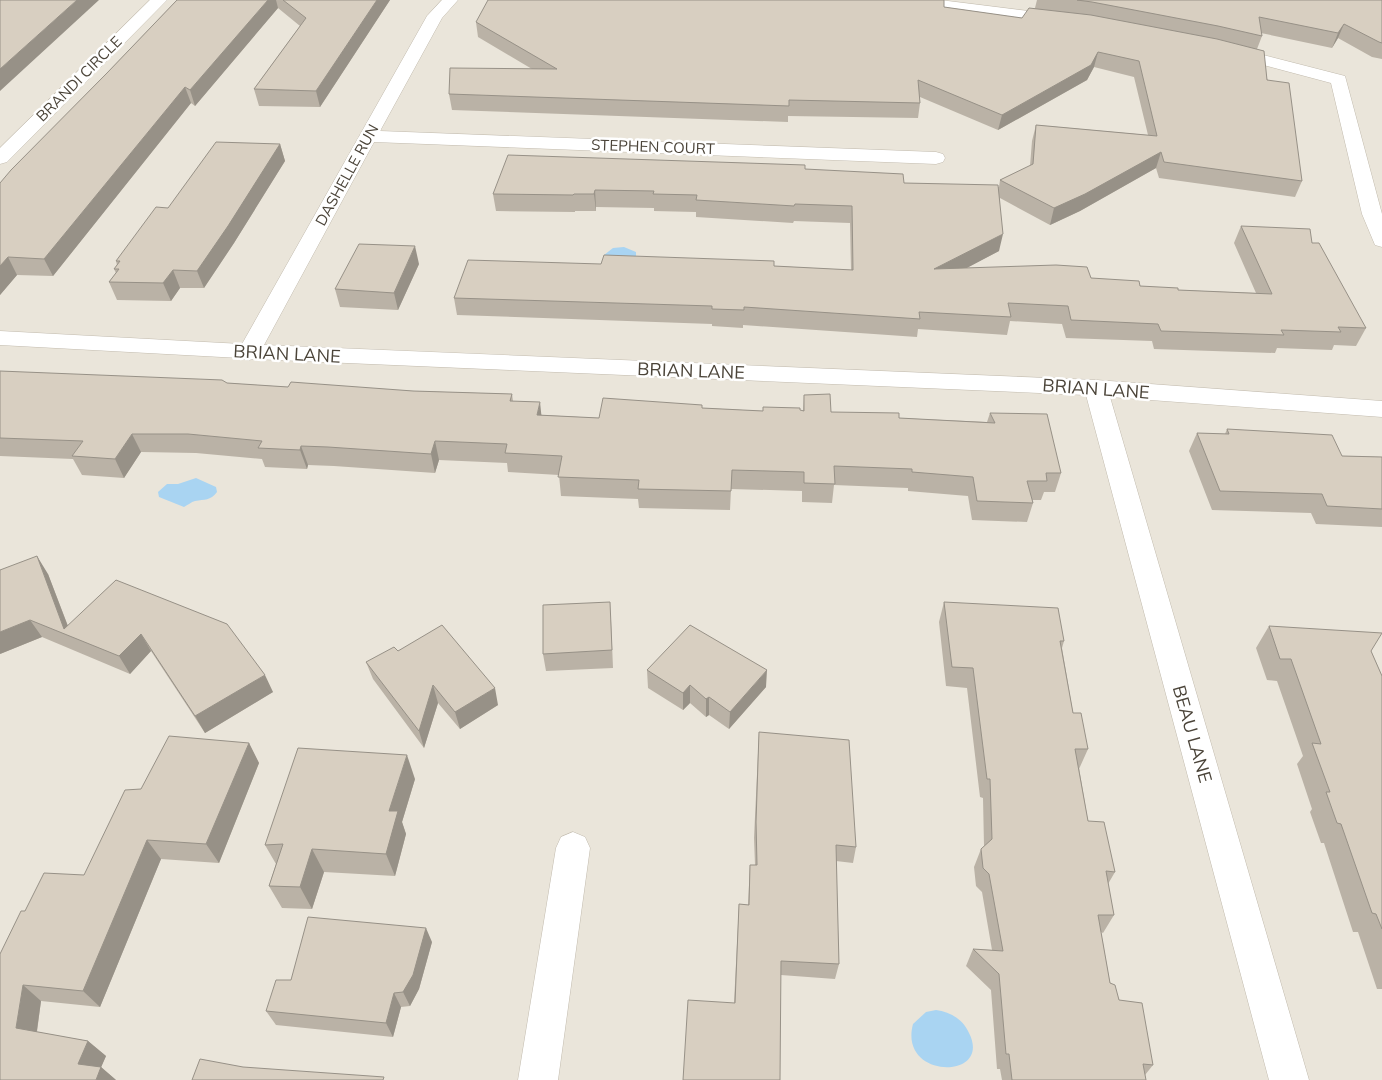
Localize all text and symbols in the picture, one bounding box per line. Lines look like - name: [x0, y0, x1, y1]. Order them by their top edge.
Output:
- street label: BRANDI CIRCLE: [32, 32, 126, 125]
- street label: DASHELLE RUN: [311, 121, 382, 229]
- street label: STEPHEN COURT: [591, 135, 715, 158]
- street label: BRIAN LANE: [233, 339, 341, 368]
- street label: BRIAN LANE: [637, 357, 745, 384]
- street label: BRIAN LANE: [1042, 373, 1150, 404]
- street label: BEAU LANE: [1168, 683, 1217, 785]

